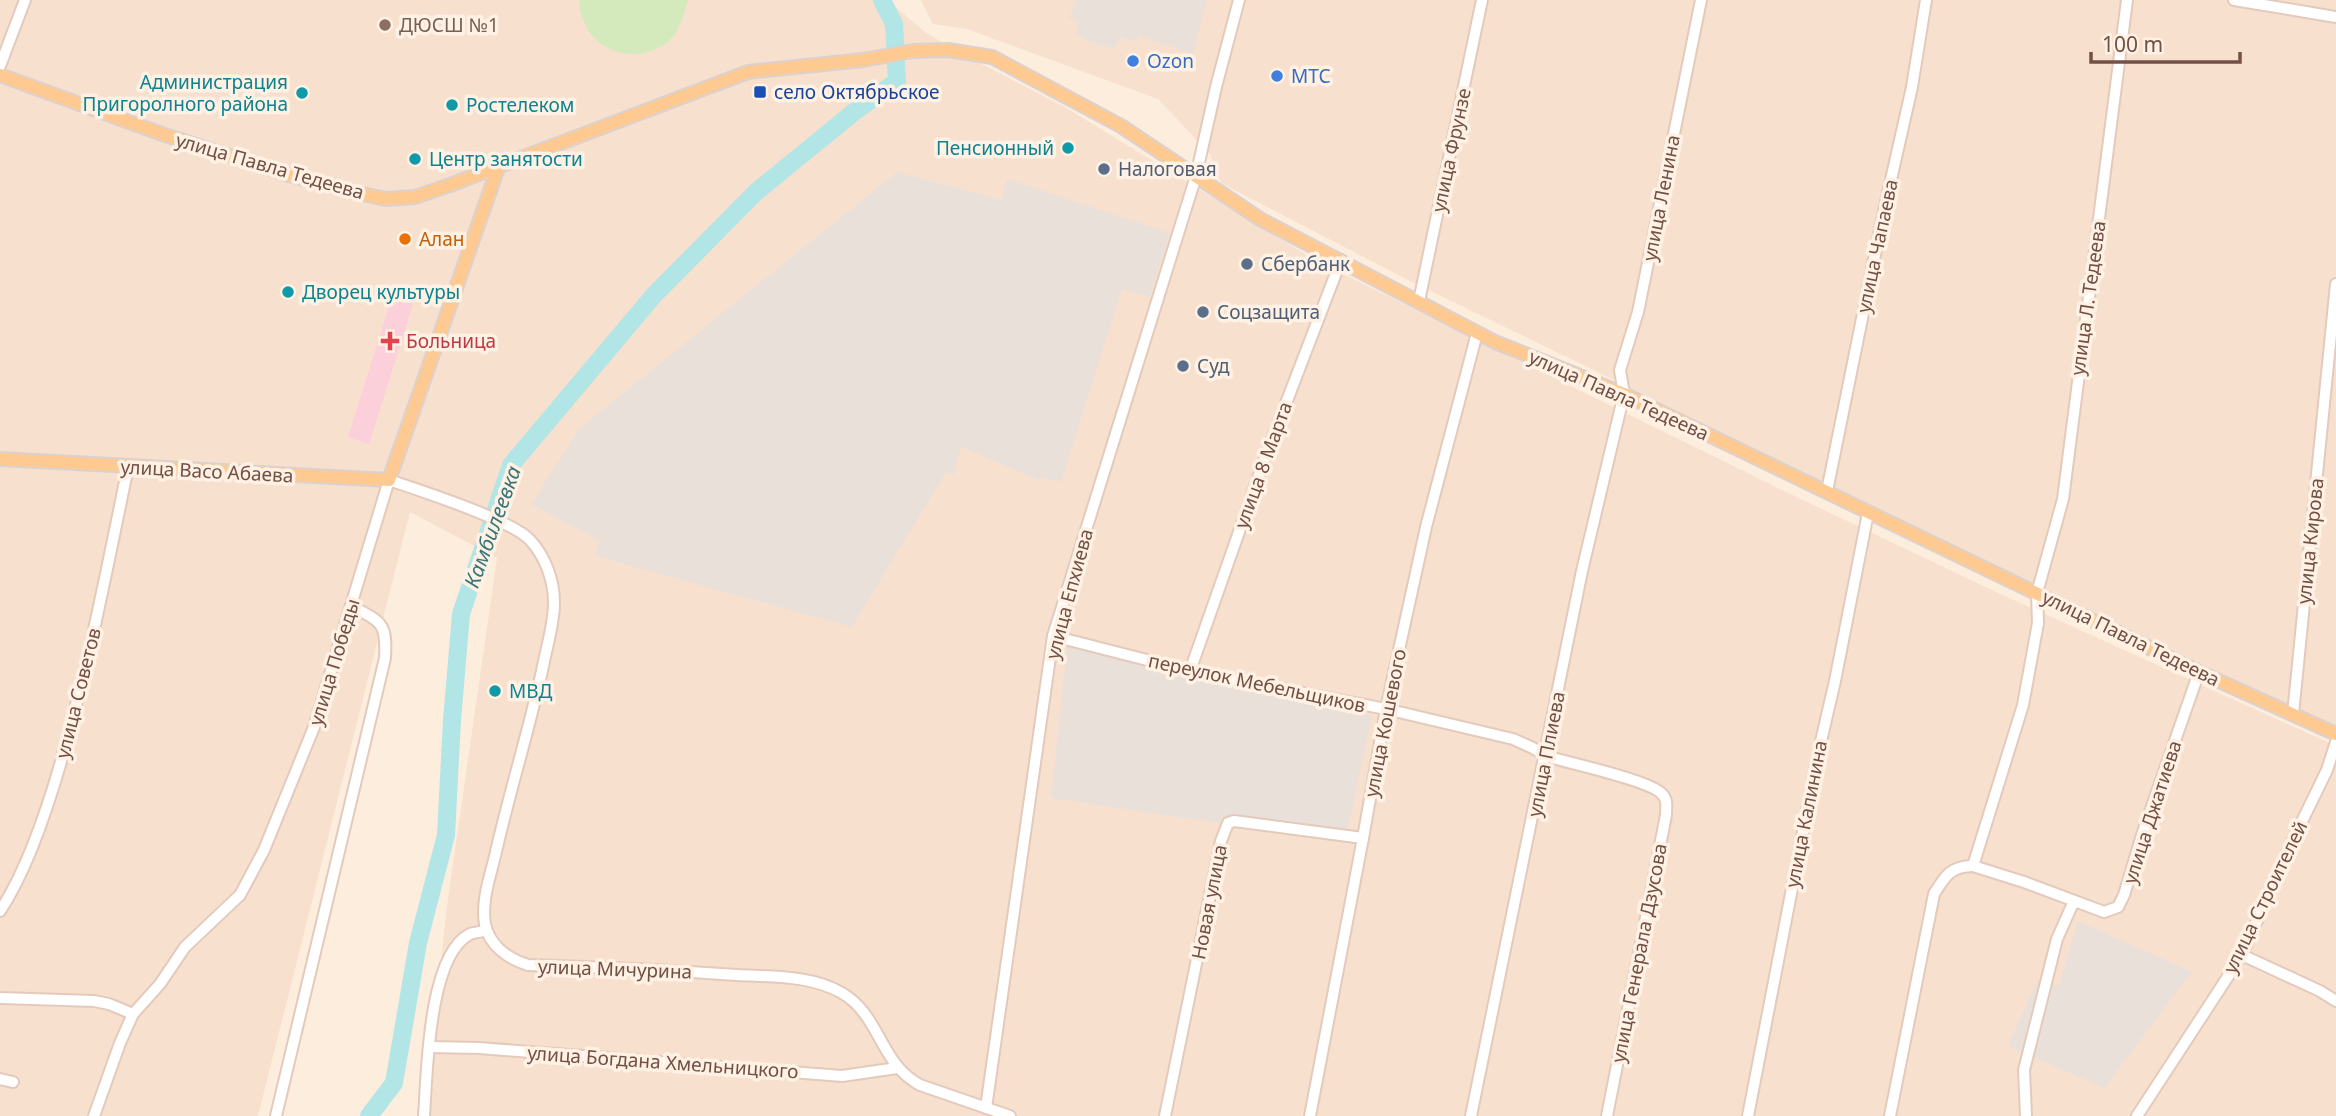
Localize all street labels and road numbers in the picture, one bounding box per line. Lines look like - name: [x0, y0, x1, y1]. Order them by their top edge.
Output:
- street label: улица Фрунзе: [1425, 85, 1477, 215]
- street label: улица Павла Тедеева: [173, 127, 367, 205]
- street label: улица Ленина: [1636, 133, 1686, 263]
- street label: улица Чапаева: [1850, 177, 1904, 315]
- street label: улица Л. Тедеева: [2064, 219, 2112, 377]
- street label: улица Павла Тедеева: [1525, 344, 1713, 446]
- street label: улица 8 Марта: [1228, 398, 1298, 532]
- street label: улица Васо Абаева: [120, 453, 294, 489]
- street label: улица Кирова: [2290, 477, 2330, 605]
- street label: улица Епхиева: [1039, 526, 1099, 662]
- street label: улица Павла Тедеева: [2038, 584, 2224, 692]
- street label: улица Победы: [302, 595, 366, 729]
- street label: улица Советов: [49, 625, 107, 761]
- street label: переулок Мебельщиков: [1146, 647, 1368, 719]
- street label: улица Кошевого: [1358, 647, 1412, 799]
- street label: улица Плиева: [1521, 689, 1571, 819]
- street label: улица Джатиева: [2117, 737, 2187, 887]
- street label: улица Калинина: [1779, 738, 1833, 890]
- street label: улица Строителей: [2217, 816, 2313, 978]
- street label: улица Генерала Дзусова: [1605, 841, 1673, 1065]
- street label: Новая улица: [1185, 842, 1233, 962]
- street label: улица Мичурина: [537, 953, 693, 985]
- street label: улица Богдана Хмельницкого: [527, 1040, 799, 1084]

